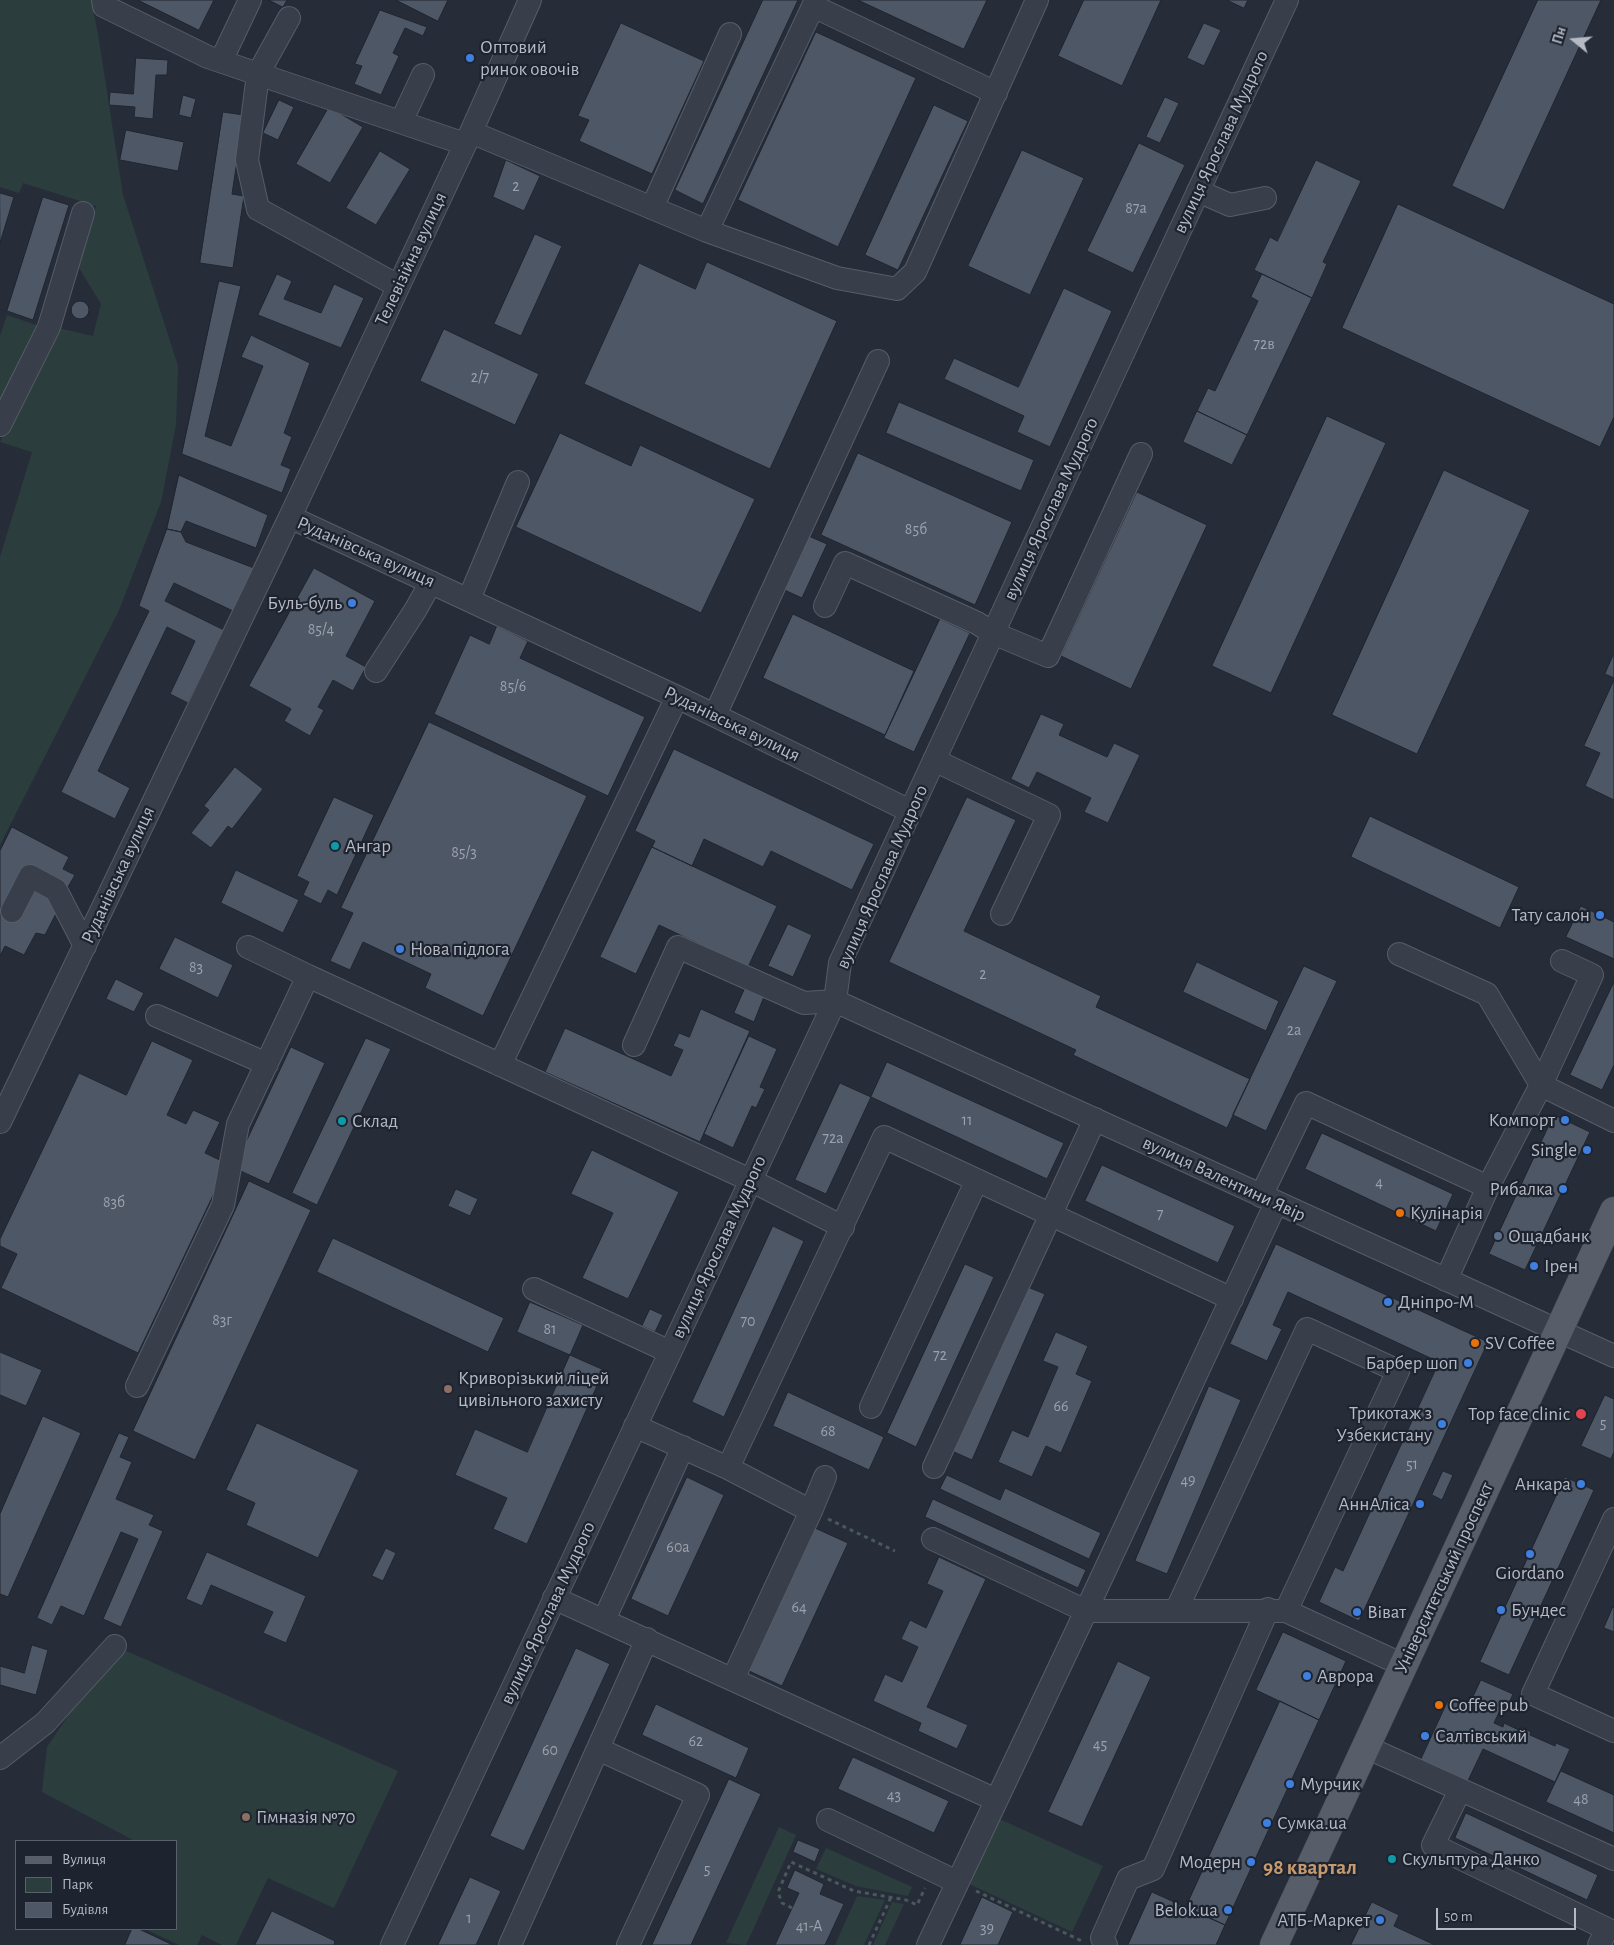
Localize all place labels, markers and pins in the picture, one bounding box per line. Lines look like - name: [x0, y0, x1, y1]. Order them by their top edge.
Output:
- place label: Оптовий ринок овочів: [480, 36, 579, 80]
- marker: Оптовий ринок овочів: [464, 52, 476, 64]
- place label: Буль-буль: [267, 592, 342, 614]
- marker: Буль-буль: [346, 597, 358, 609]
- place label: Ангар: [345, 835, 391, 857]
- marker: Ангар: [329, 840, 341, 852]
- place label: Тату салон: [1512, 904, 1590, 926]
- marker: Тату салон: [1594, 909, 1606, 921]
- place label: Нова підлога: [410, 938, 510, 960]
- marker: Нова підлога: [394, 943, 406, 955]
- place label: Компорт: [1488, 1109, 1555, 1131]
- place label: Склад: [352, 1110, 398, 1132]
- marker: Компорт: [1559, 1114, 1571, 1126]
- marker: Склад: [336, 1115, 348, 1127]
- place label: Single: [1531, 1139, 1577, 1161]
- marker: Single: [1581, 1144, 1593, 1156]
- place label: Рибалка: [1489, 1178, 1553, 1200]
- marker: Рибалка: [1557, 1183, 1569, 1195]
- place label: Кулінарія: [1410, 1202, 1483, 1224]
- marker: Кулінарія: [1394, 1207, 1406, 1219]
- place label: Ощадбанк: [1508, 1225, 1590, 1247]
- marker: Ощадбанк: [1492, 1230, 1504, 1242]
- place label: Ірен: [1544, 1255, 1578, 1277]
- marker: Ірен: [1528, 1260, 1540, 1272]
- place label: Дніпро-М: [1398, 1291, 1474, 1313]
- marker: Дніпро-М: [1382, 1296, 1394, 1308]
- place label: SV Coffee: [1485, 1332, 1555, 1354]
- marker: SV Coffee: [1469, 1337, 1481, 1349]
- place label: Барбер шоп: [1365, 1352, 1458, 1374]
- marker: Барбер шоп: [1462, 1357, 1474, 1369]
- place label: Криворізький ліцей цивільного захисту: [458, 1367, 609, 1411]
- marker: Криворізький ліцей цивільного захисту: [442, 1383, 454, 1395]
- place label: Трикотаж з Узбекистану: [1336, 1402, 1432, 1446]
- place label: Top face clinic: [1468, 1403, 1570, 1425]
- marker: Top face clinic: [1574, 1407, 1588, 1421]
- marker: Трикотаж з Узбекистану: [1436, 1418, 1448, 1430]
- place label: Анкара: [1515, 1473, 1571, 1495]
- marker: Анкара: [1575, 1478, 1587, 1490]
- place label: АннАліса: [1338, 1493, 1410, 1515]
- marker: АннАліса: [1414, 1498, 1426, 1510]
- marker: Giordano: [1524, 1548, 1536, 1560]
- place label: Giordano: [1496, 1562, 1564, 1584]
- place label: Бундес: [1511, 1599, 1566, 1621]
- place label: Віват: [1367, 1601, 1406, 1623]
- marker: Бундес: [1495, 1604, 1507, 1616]
- marker: Віват: [1351, 1606, 1363, 1618]
- place label: Аврора: [1317, 1665, 1374, 1687]
- marker: Аврора: [1301, 1670, 1313, 1682]
- place label: Coffee pub: [1449, 1694, 1528, 1716]
- marker: Coffee pub: [1433, 1699, 1445, 1711]
- place label: Салтівський: [1435, 1725, 1527, 1747]
- marker: Салтівський: [1419, 1730, 1431, 1742]
- place label: Мурчик: [1300, 1773, 1360, 1795]
- marker: Мурчик: [1284, 1778, 1296, 1790]
- place label: Гімназія №70: [256, 1806, 356, 1828]
- marker: Гімназія №70: [240, 1811, 252, 1823]
- place label: Сумка.ua: [1277, 1812, 1347, 1834]
- marker: Сумка.ua: [1261, 1817, 1273, 1829]
- place label: Скульптура Данко: [1402, 1848, 1540, 1870]
- place label: Модерн: [1179, 1851, 1241, 1873]
- marker: Скульптура Данко: [1386, 1853, 1398, 1865]
- marker: Модерн: [1245, 1856, 1257, 1868]
- place label: Belok.ua: [1155, 1899, 1218, 1921]
- marker: Belok.ua: [1222, 1904, 1234, 1916]
- place label: АТБ-Маркет: [1277, 1909, 1370, 1931]
- marker: АТБ-Маркет: [1374, 1914, 1386, 1926]

